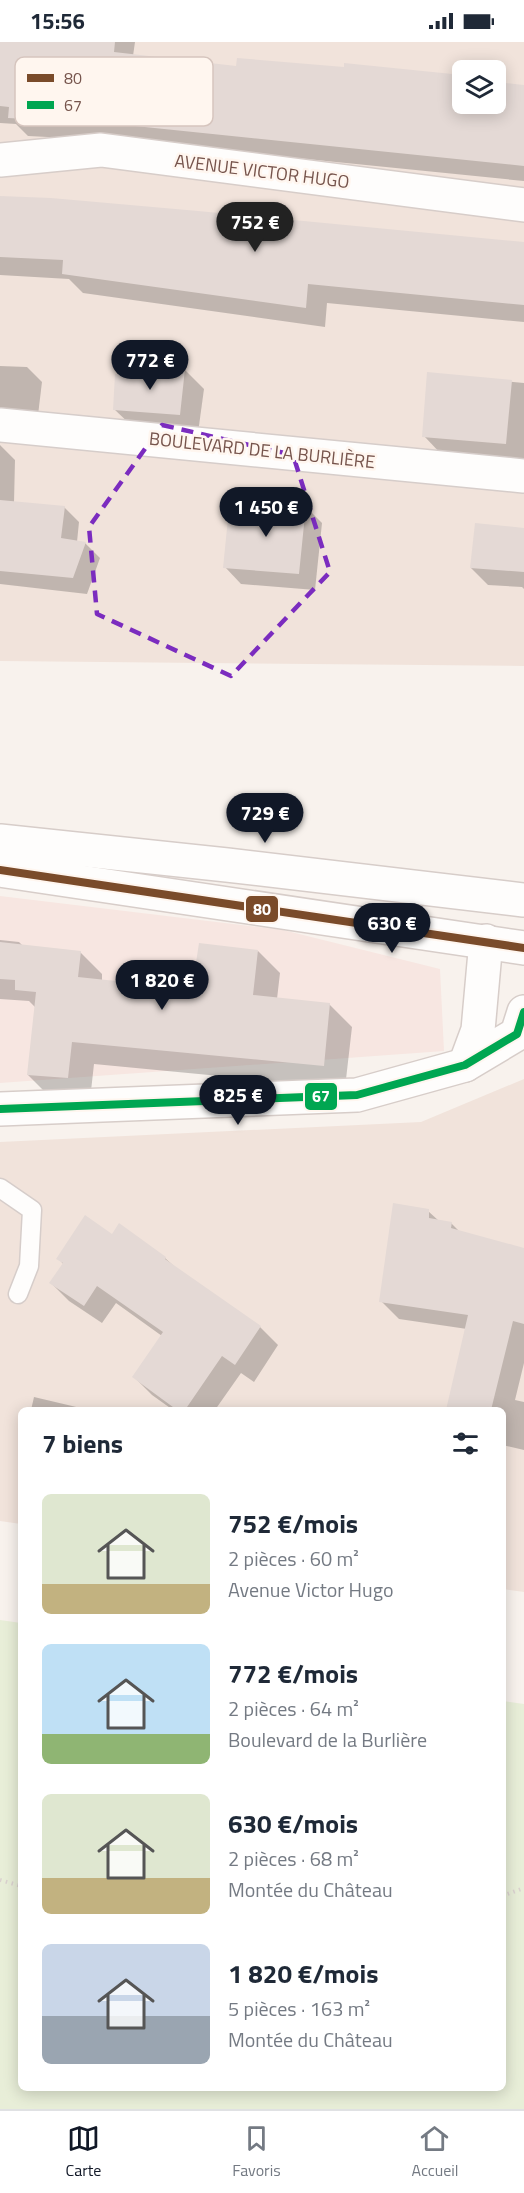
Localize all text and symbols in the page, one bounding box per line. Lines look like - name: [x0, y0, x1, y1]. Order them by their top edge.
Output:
- text: 15:56: [30, 4, 85, 38]
- legend: [15, 57, 213, 126]
- map controls: [452, 60, 506, 114]
- button: layers: [452, 60, 506, 114]
- text: 80: [64, 66, 82, 90]
- text: 67: [64, 93, 82, 117]
- street label: AVENUE VICTOR HUGO: [173, 147, 351, 195]
- pin: 752 €: [213, 202, 297, 253]
- text: 752 €: [230, 206, 280, 237]
- pin: 772 €: [108, 340, 192, 391]
- text: 772 €: [125, 344, 175, 375]
- street label: BOULEVARD DE LA BURLIÈRE: [148, 425, 376, 475]
- pin: 1 450 €: [211, 487, 321, 538]
- text: 1 450 €: [234, 491, 298, 522]
- pin: 729 €: [223, 793, 307, 844]
- text: 729 €: [240, 797, 290, 828]
- line badge: 80: [245, 895, 279, 923]
- text: 80: [253, 897, 271, 921]
- pin: 630 €: [350, 903, 434, 954]
- text: 630 €: [367, 907, 417, 938]
- pin: 1 820 €: [107, 960, 217, 1011]
- text: 1 820 €: [130, 964, 194, 995]
- pin: 825 €: [196, 1075, 280, 1126]
- text: 825 €: [213, 1079, 263, 1110]
- line badge: 67: [304, 1082, 338, 1111]
- text: 67: [312, 1084, 330, 1108]
- text: 7 biens: [42, 1424, 123, 1463]
- icon: filters: [449, 1427, 482, 1460]
- text: 752 €/mois: [228, 1504, 358, 1543]
- icon: home: [90, 1518, 162, 1590]
- text: 2 pièces · 60 m²: [228, 1543, 359, 1574]
- text: Avenue Victor Hugo: [228, 1574, 394, 1605]
- text: 772 €/mois: [228, 1654, 358, 1693]
- icon: home: [90, 1668, 162, 1740]
- text: 2 pièces · 64 m²: [228, 1693, 359, 1724]
- text: Boulevard de la Burlière: [228, 1724, 427, 1755]
- text: 630 €/mois: [228, 1804, 358, 1843]
- icon: home: [90, 1818, 162, 1890]
- text: 2 pièces · 68 m²: [228, 1843, 359, 1874]
- text: Montée du Château: [228, 1874, 393, 1905]
- text: 1 820 €/mois: [228, 1954, 378, 1993]
- icon: home: [90, 1968, 162, 2040]
- text: 5 pièces · 163 m²: [228, 1993, 370, 2024]
- text: Montée du Château: [228, 2024, 393, 2055]
- tab: Carte: [65, 2122, 101, 2182]
- tab: Favoris: [232, 2122, 281, 2182]
- tab: Accueil: [411, 2122, 459, 2182]

